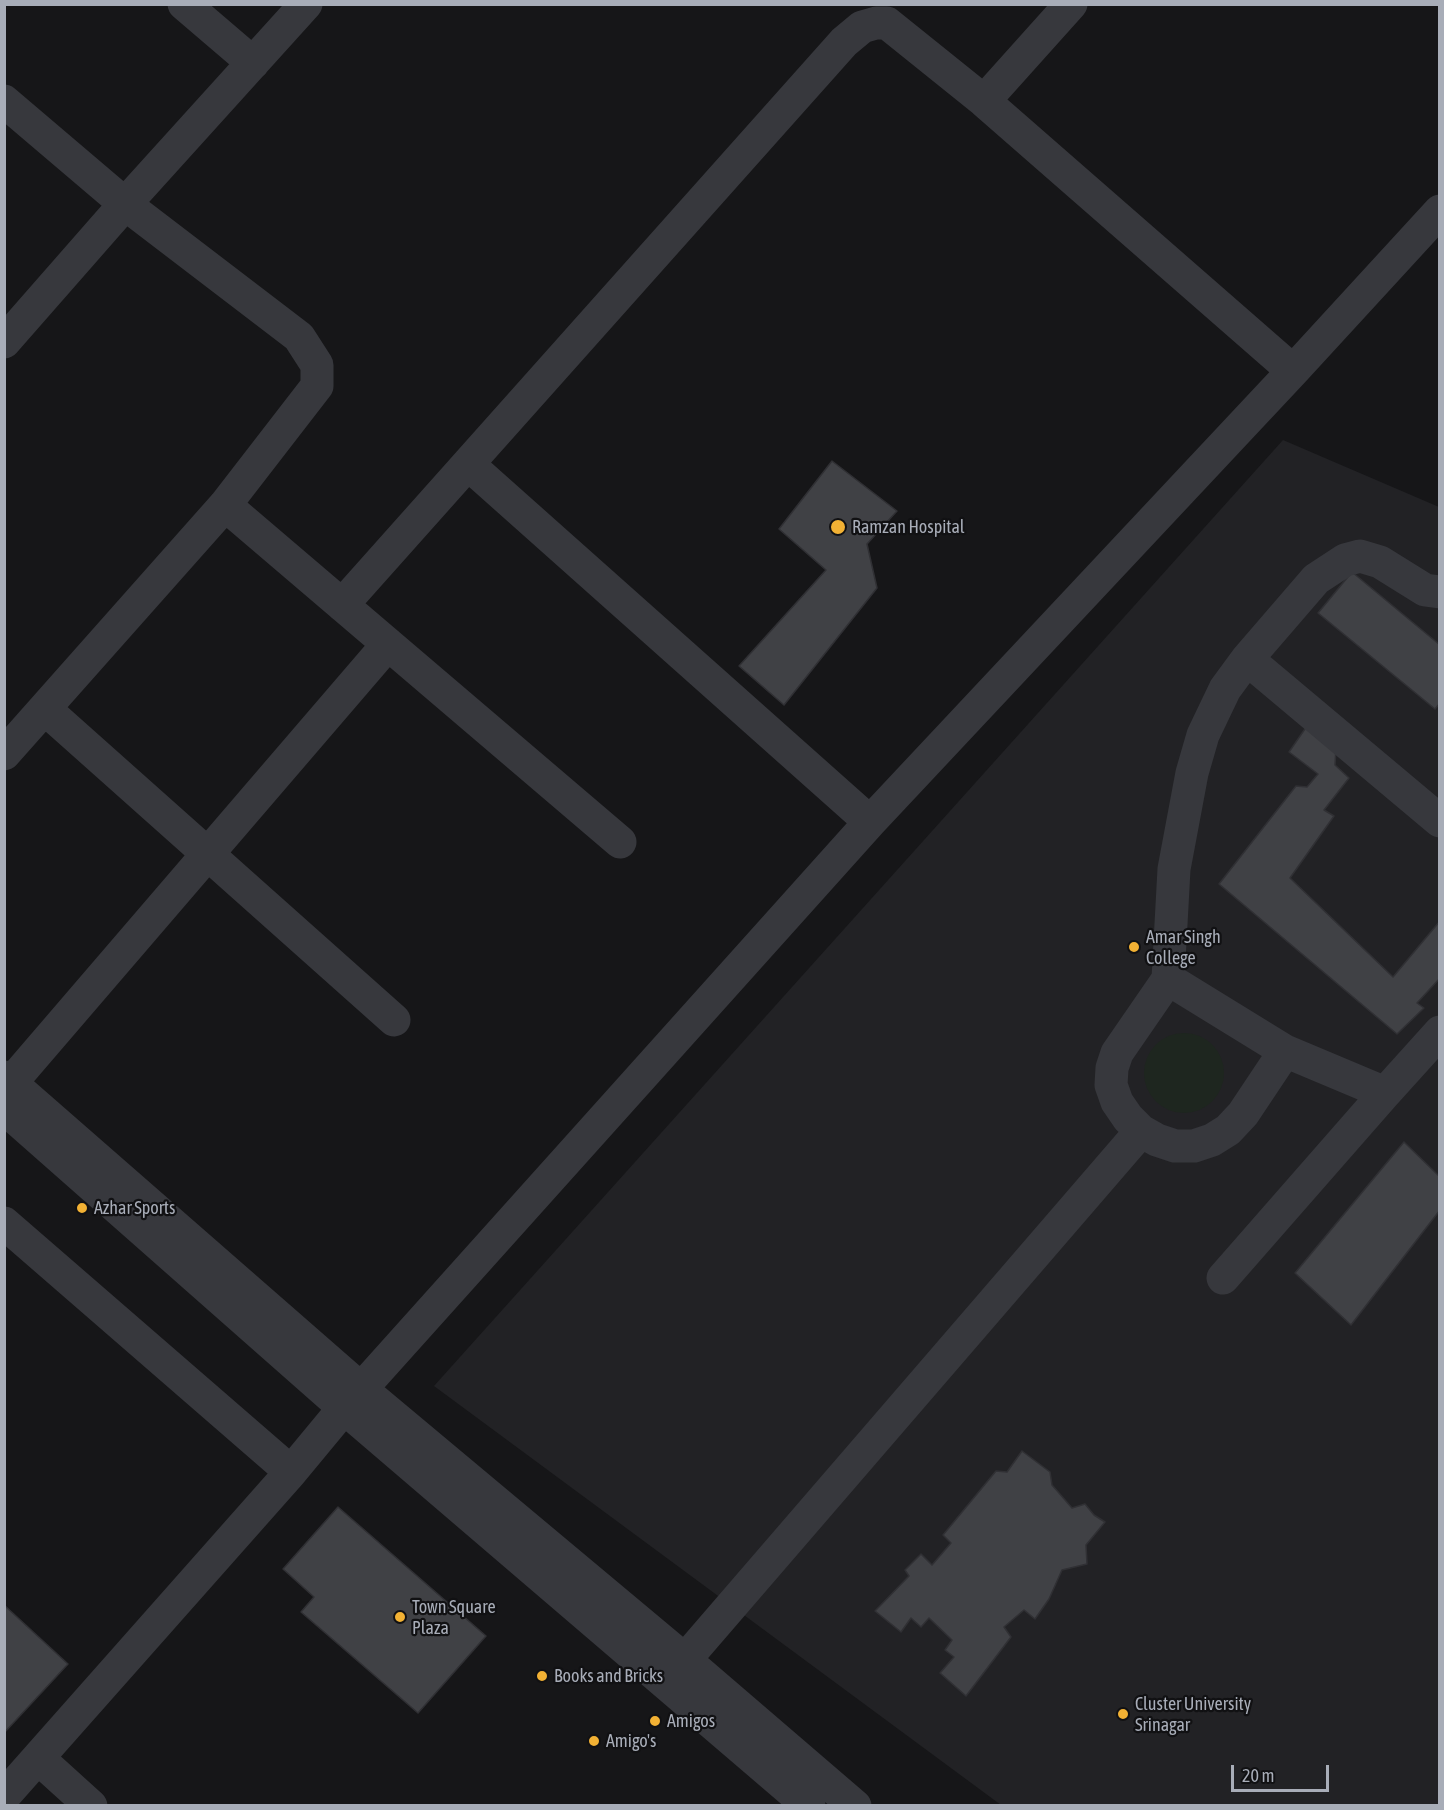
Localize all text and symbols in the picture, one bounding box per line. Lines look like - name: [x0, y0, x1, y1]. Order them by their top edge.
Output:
- place label: Ramzan Hospital: [852, 516, 965, 538]
- marker: Ramzan Hospital: [829, 518, 847, 536]
- place label: Amar Singh College: [1146, 926, 1221, 968]
- marker: Amar Singh College: [1127, 940, 1141, 954]
- place label: Azhar Sports: [94, 1197, 175, 1219]
- marker: Azhar Sports: [75, 1201, 89, 1215]
- place label: Town Square Plaza: [412, 1596, 496, 1638]
- marker: Town Square Plaza: [393, 1610, 407, 1624]
- place label: Books and Bricks: [554, 1665, 663, 1687]
- marker: Books and Bricks: [535, 1669, 549, 1683]
- place label: Cluster University Srinagar: [1135, 1693, 1251, 1736]
- marker: Cluster University Srinagar: [1116, 1707, 1130, 1721]
- place label: Amigos: [667, 1710, 715, 1732]
- marker: Amigos: [648, 1714, 662, 1728]
- place label: Amigo's: [606, 1730, 656, 1752]
- marker: Amigo's: [587, 1734, 601, 1748]
- scale bar: [1234, 1753, 1332, 1791]
- text: 20 m: [1242, 1765, 1274, 1786]

